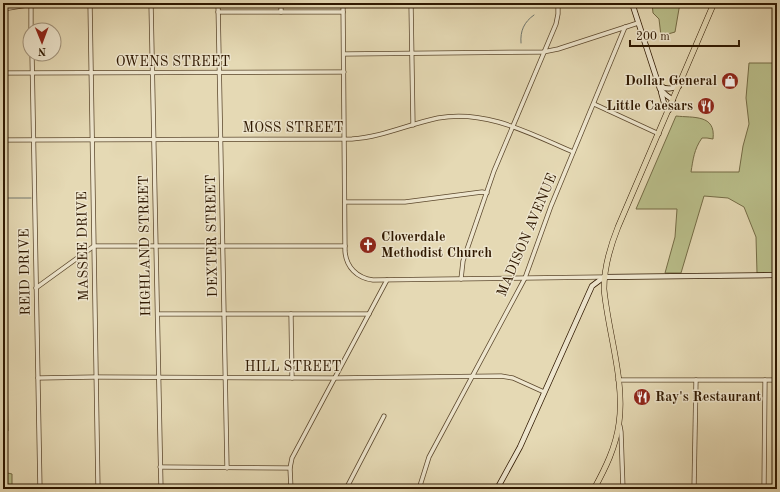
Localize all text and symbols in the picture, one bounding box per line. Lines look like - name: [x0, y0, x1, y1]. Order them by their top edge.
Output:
- north arrow: [22, 22, 62, 62]
- scale bar: [630, 22, 739, 48]
- text: 200 m: [636, 31, 670, 43]
- text: N: [37, 45, 46, 56]
- street label: OWENS STREET: [116, 55, 230, 69]
- shop icon: Dollar General: [720, 71, 740, 91]
- place label: Dollar General: [625, 74, 717, 88]
- restaurant icon: Little Caesars: [696, 96, 716, 116]
- place label: Little Caesars: [606, 99, 693, 113]
- street label: MOSS STREET: [243, 121, 343, 135]
- street label: MADISON AVENUE: [495, 171, 559, 299]
- street label: HIGHLAND STREET: [137, 175, 153, 317]
- street label: DEXTER STREET: [204, 175, 220, 297]
- street label: MASSEE DRIVE: [75, 191, 91, 301]
- street label: REID DRIVE: [17, 228, 33, 316]
- place label: Cloverdale Methodist Church: [381, 230, 492, 260]
- church icon: Cloverdale Methodist Church: [358, 235, 378, 255]
- street label: HILL STREET: [244, 360, 342, 374]
- restaurant icon: Ray's Restaurant: [632, 387, 652, 407]
- place label: Ray's Restaurant: [655, 390, 761, 404]

